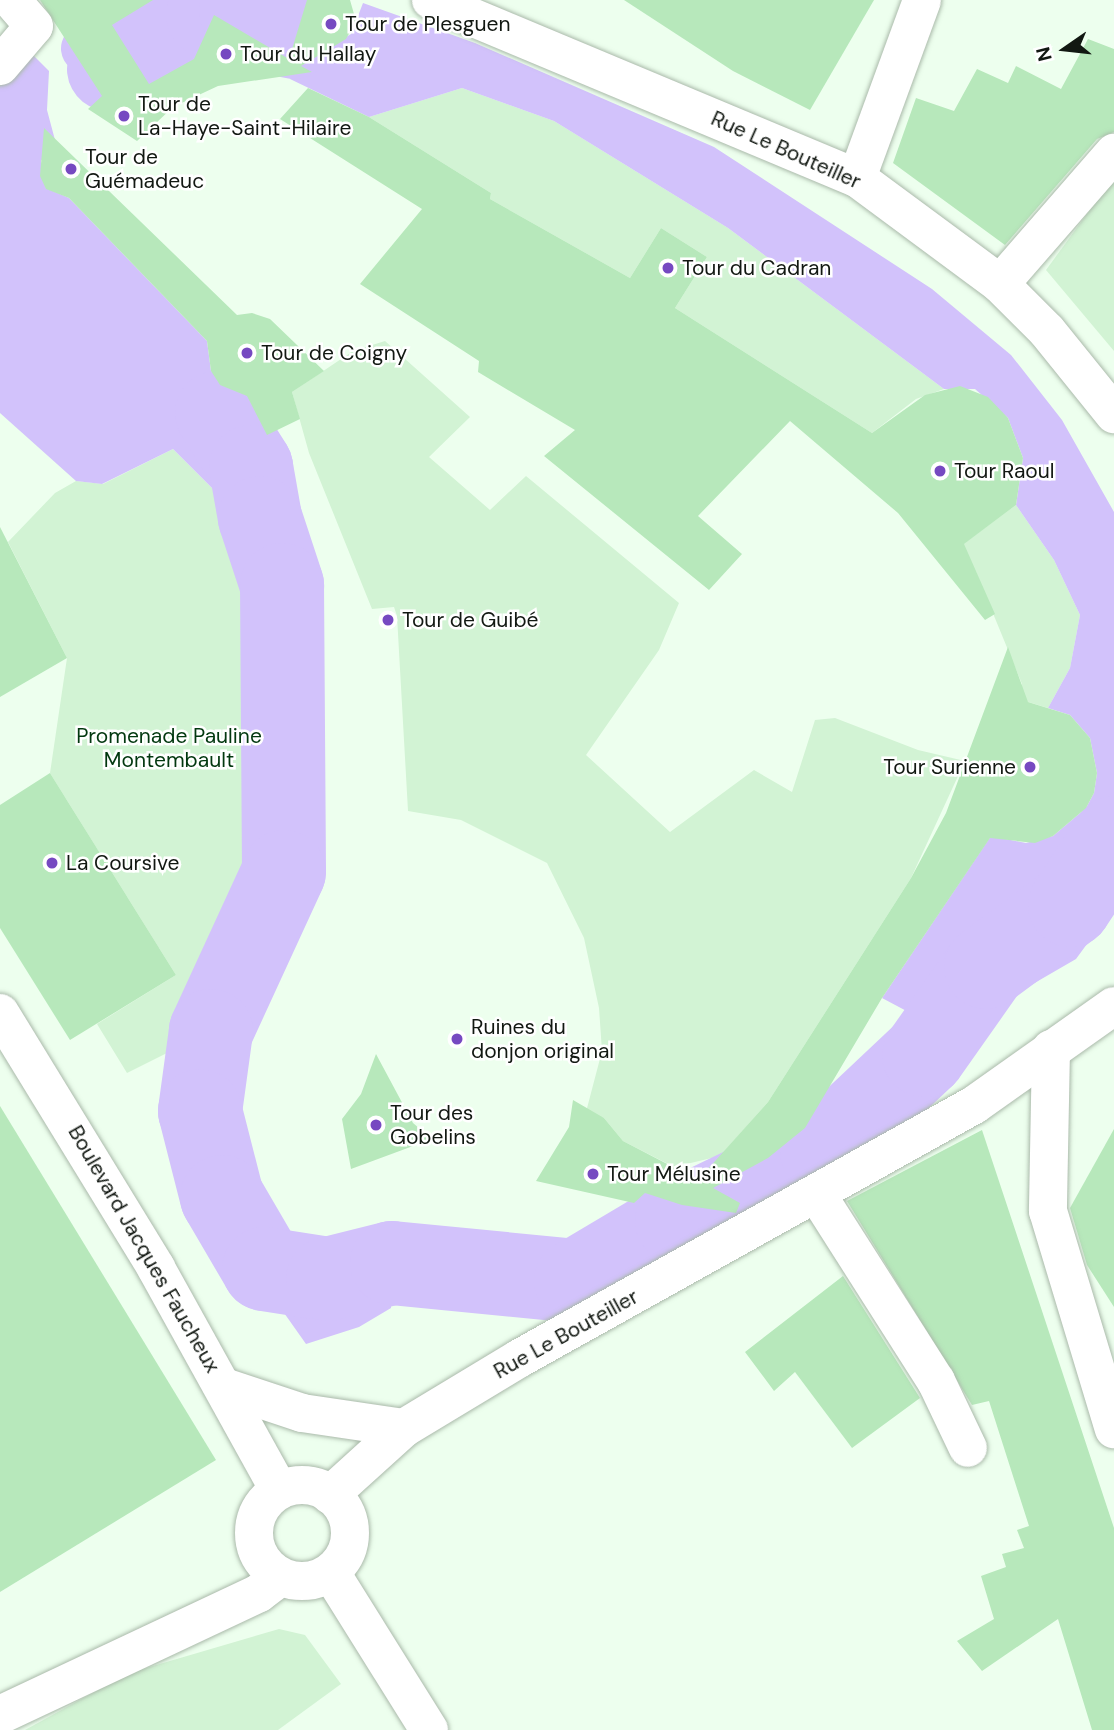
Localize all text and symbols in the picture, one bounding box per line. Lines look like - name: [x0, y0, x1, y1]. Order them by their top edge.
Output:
- place label: Tour de Plesguen: [345, 11, 510, 37]
- north arrow: [1030, 14, 1100, 84]
- marker: Tour de Plesguen: [323, 16, 339, 32]
- place label: Tour du Hallay: [240, 41, 376, 67]
- text: N: [1030, 44, 1058, 64]
- marker: Tour du Hallay: [218, 46, 234, 62]
- place label: Tour de La-Haye-Saint-Hilaire: [138, 91, 351, 141]
- street label: Rue Le Bouteiller: [707, 106, 865, 194]
- marker: Tour de La-Haye-Saint-Hilaire: [116, 108, 132, 124]
- place label: Tour de Guémadeuc: [85, 144, 204, 194]
- marker: Tour de Guémadeuc: [63, 161, 79, 177]
- place label: Tour du Cadran: [682, 255, 831, 281]
- marker: Tour du Cadran: [660, 260, 676, 276]
- place label: Tour de Coigny: [261, 340, 407, 366]
- marker: Tour de Coigny: [239, 345, 255, 361]
- place label: Tour Raoul: [954, 458, 1055, 484]
- marker: Tour Raoul: [932, 463, 948, 479]
- place label: Tour de Guibé: [402, 607, 538, 633]
- marker: Tour de Guibé: [380, 612, 396, 628]
- park label: Promenade Pauline Montembault: [76, 723, 262, 773]
- place label: Tour Surienne: [883, 754, 1016, 780]
- marker: Tour Surienne: [1022, 759, 1038, 775]
- place label: La Coursive: [66, 850, 179, 876]
- marker: La Coursive: [44, 855, 60, 871]
- place label: Ruines du donjon original: [471, 1014, 614, 1064]
- marker: Ruines du donjon original: [449, 1031, 465, 1047]
- place label: Tour des Gobelins: [390, 1100, 476, 1150]
- marker: Tour des Gobelins: [368, 1117, 384, 1133]
- street label: Boulevard Jacques Faucheux: [63, 1121, 225, 1377]
- place label: Tour Mélusine: [607, 1161, 741, 1187]
- marker: Tour Mélusine: [585, 1166, 601, 1182]
- street label: Rue Le Bouteiller: [489, 1284, 643, 1384]

